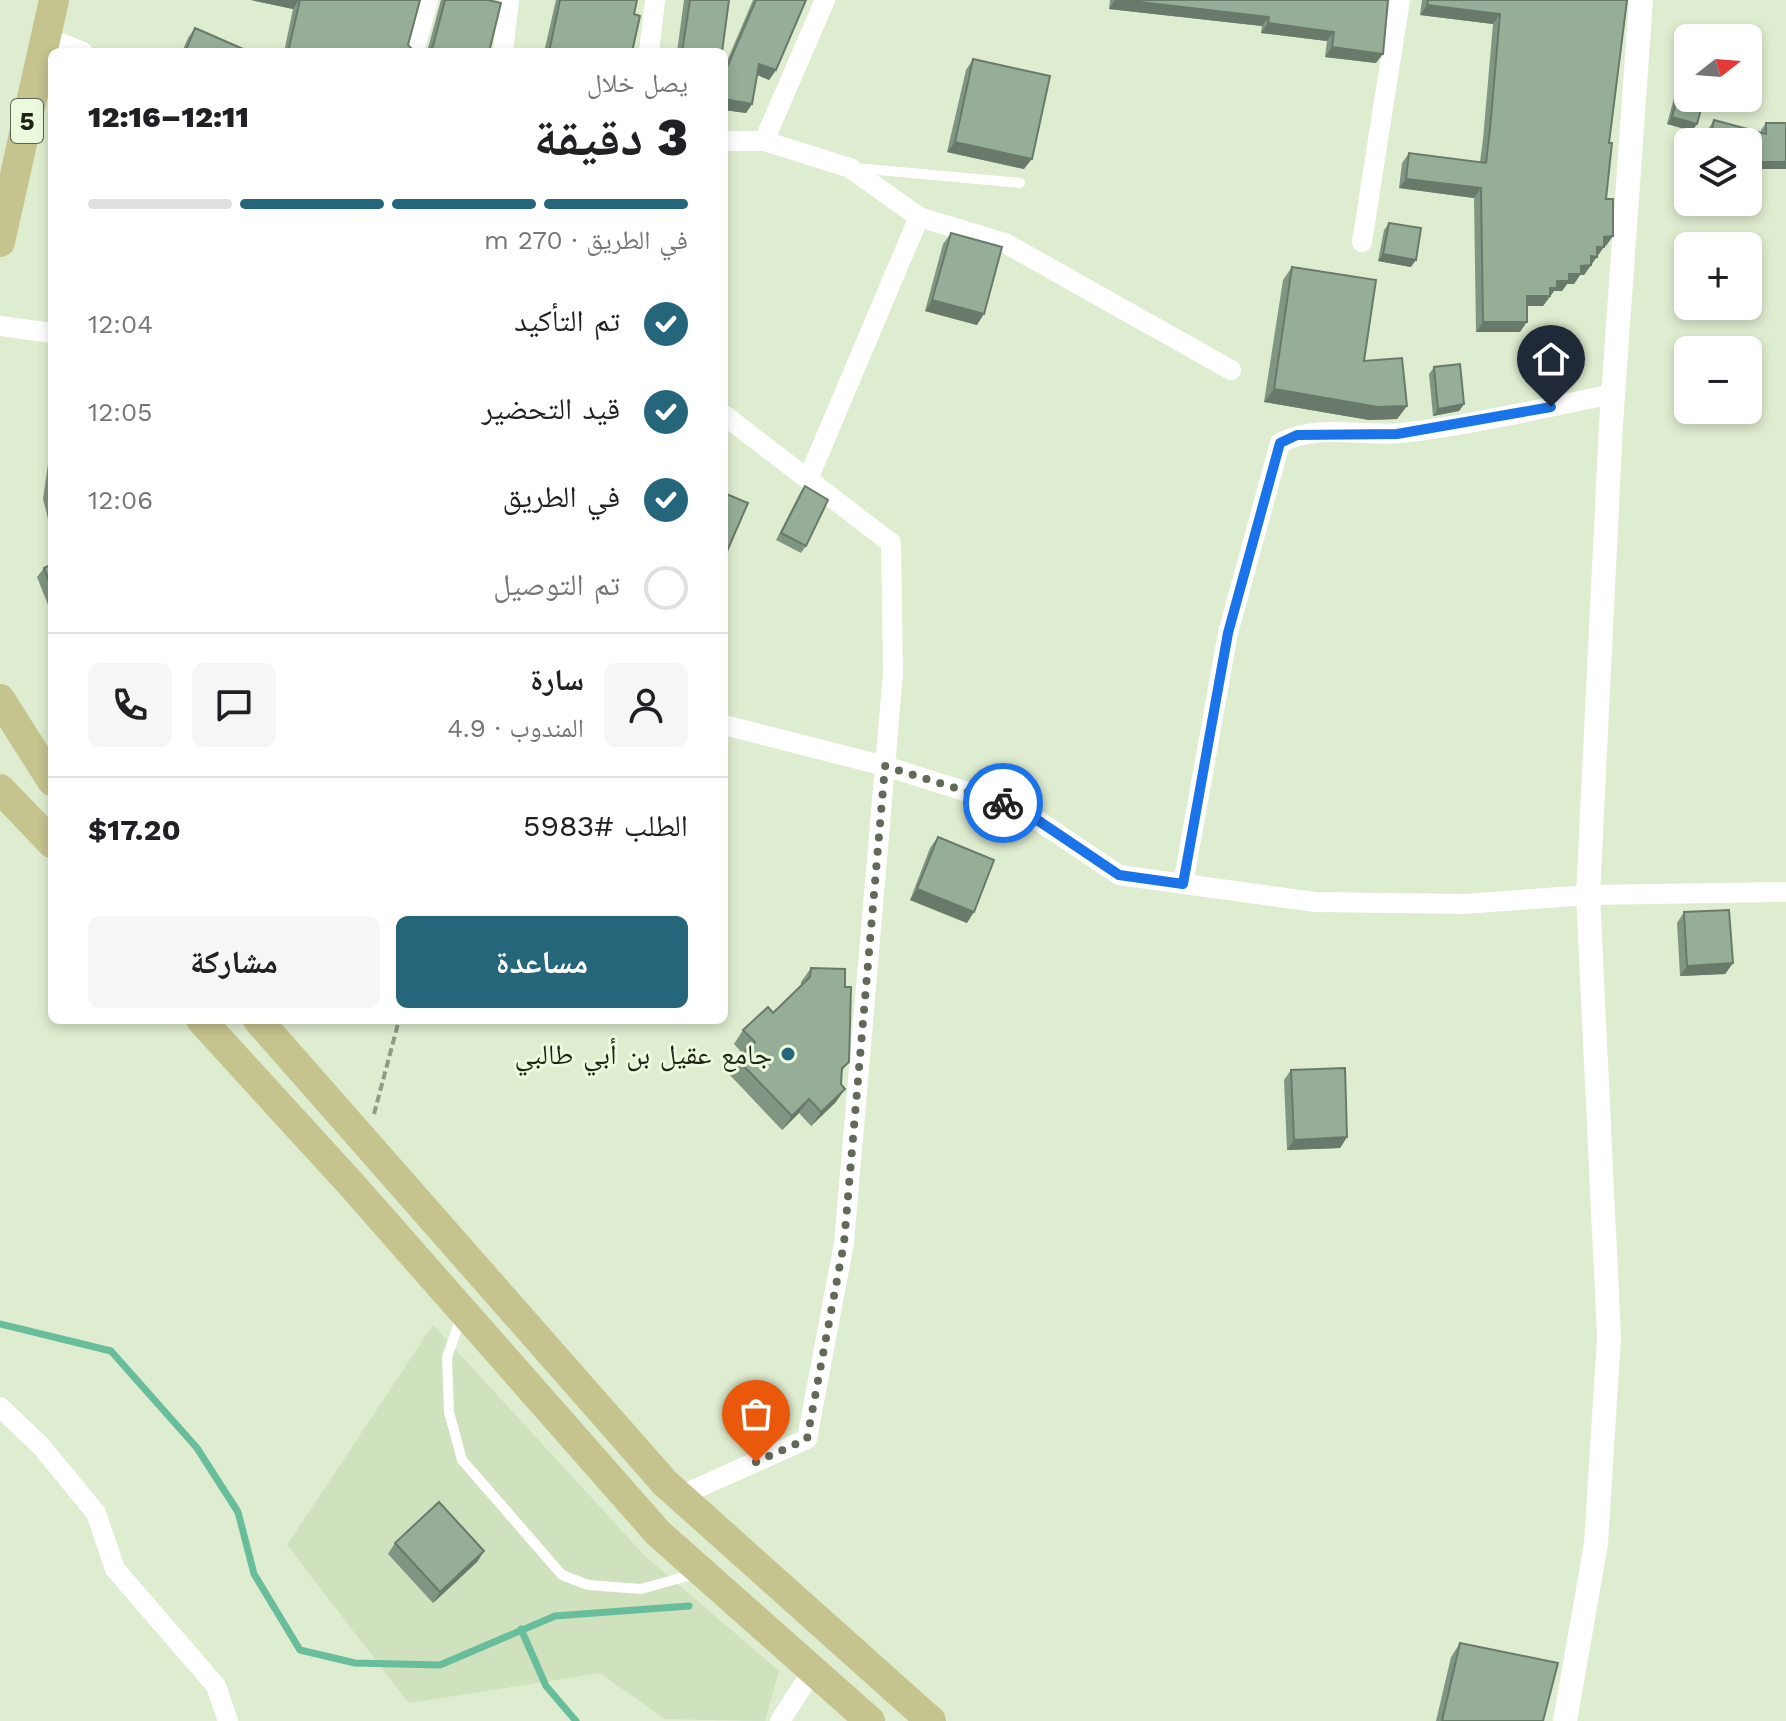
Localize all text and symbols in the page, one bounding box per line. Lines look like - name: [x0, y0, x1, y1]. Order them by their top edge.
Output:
- north arrow: [1674, 24, 1762, 112]
- map controls: [1674, 24, 1762, 424]
- text: يصل خلال: [587, 68, 688, 98]
- road number: 5: [11, 99, 43, 143]
- text: 12:11–12:16: [88, 99, 249, 134]
- text: 3 دقيقة: [534, 107, 688, 168]
- button: layers: [1674, 128, 1762, 216]
- text: في الطريق · 270 m: [484, 225, 688, 255]
- button: +: [1674, 232, 1762, 320]
- icon: check: [644, 302, 688, 346]
- text: تم التأكيد: [514, 303, 620, 338]
- text: 12:04: [88, 309, 153, 339]
- pin: [1517, 325, 1585, 407]
- button: −: [1674, 336, 1762, 424]
- icon: home: [1529, 337, 1573, 381]
- icon: check: [644, 390, 688, 434]
- text: قيد التحضير: [482, 391, 620, 426]
- text: 12:05: [88, 397, 152, 427]
- icon: check: [644, 478, 688, 522]
- text: في الطريق: [503, 479, 620, 514]
- text: 12:06: [88, 485, 153, 515]
- text: تم التوصيل: [493, 567, 620, 602]
- text: سارة: [530, 662, 584, 697]
- button: phone: [88, 663, 172, 747]
- button: chat: [192, 663, 276, 747]
- button: person: [604, 663, 688, 747]
- text: المندوب · 4.9: [447, 713, 584, 743]
- courier: [963, 763, 1043, 843]
- icon: bike: [981, 781, 1025, 825]
- text: الطلب #5983: [523, 808, 688, 843]
- text: $17.20: [88, 812, 181, 847]
- button: مشاركة: [88, 916, 380, 1008]
- button: مساعدة: [396, 916, 688, 1008]
- place label: جامع عقيل بن أبي طالبي: [515, 1037, 772, 1077]
- marker: جامع عقيل بن أبي طالبي: [779, 1045, 797, 1063]
- pin: [722, 1380, 790, 1462]
- icon: bag: [734, 1392, 778, 1436]

